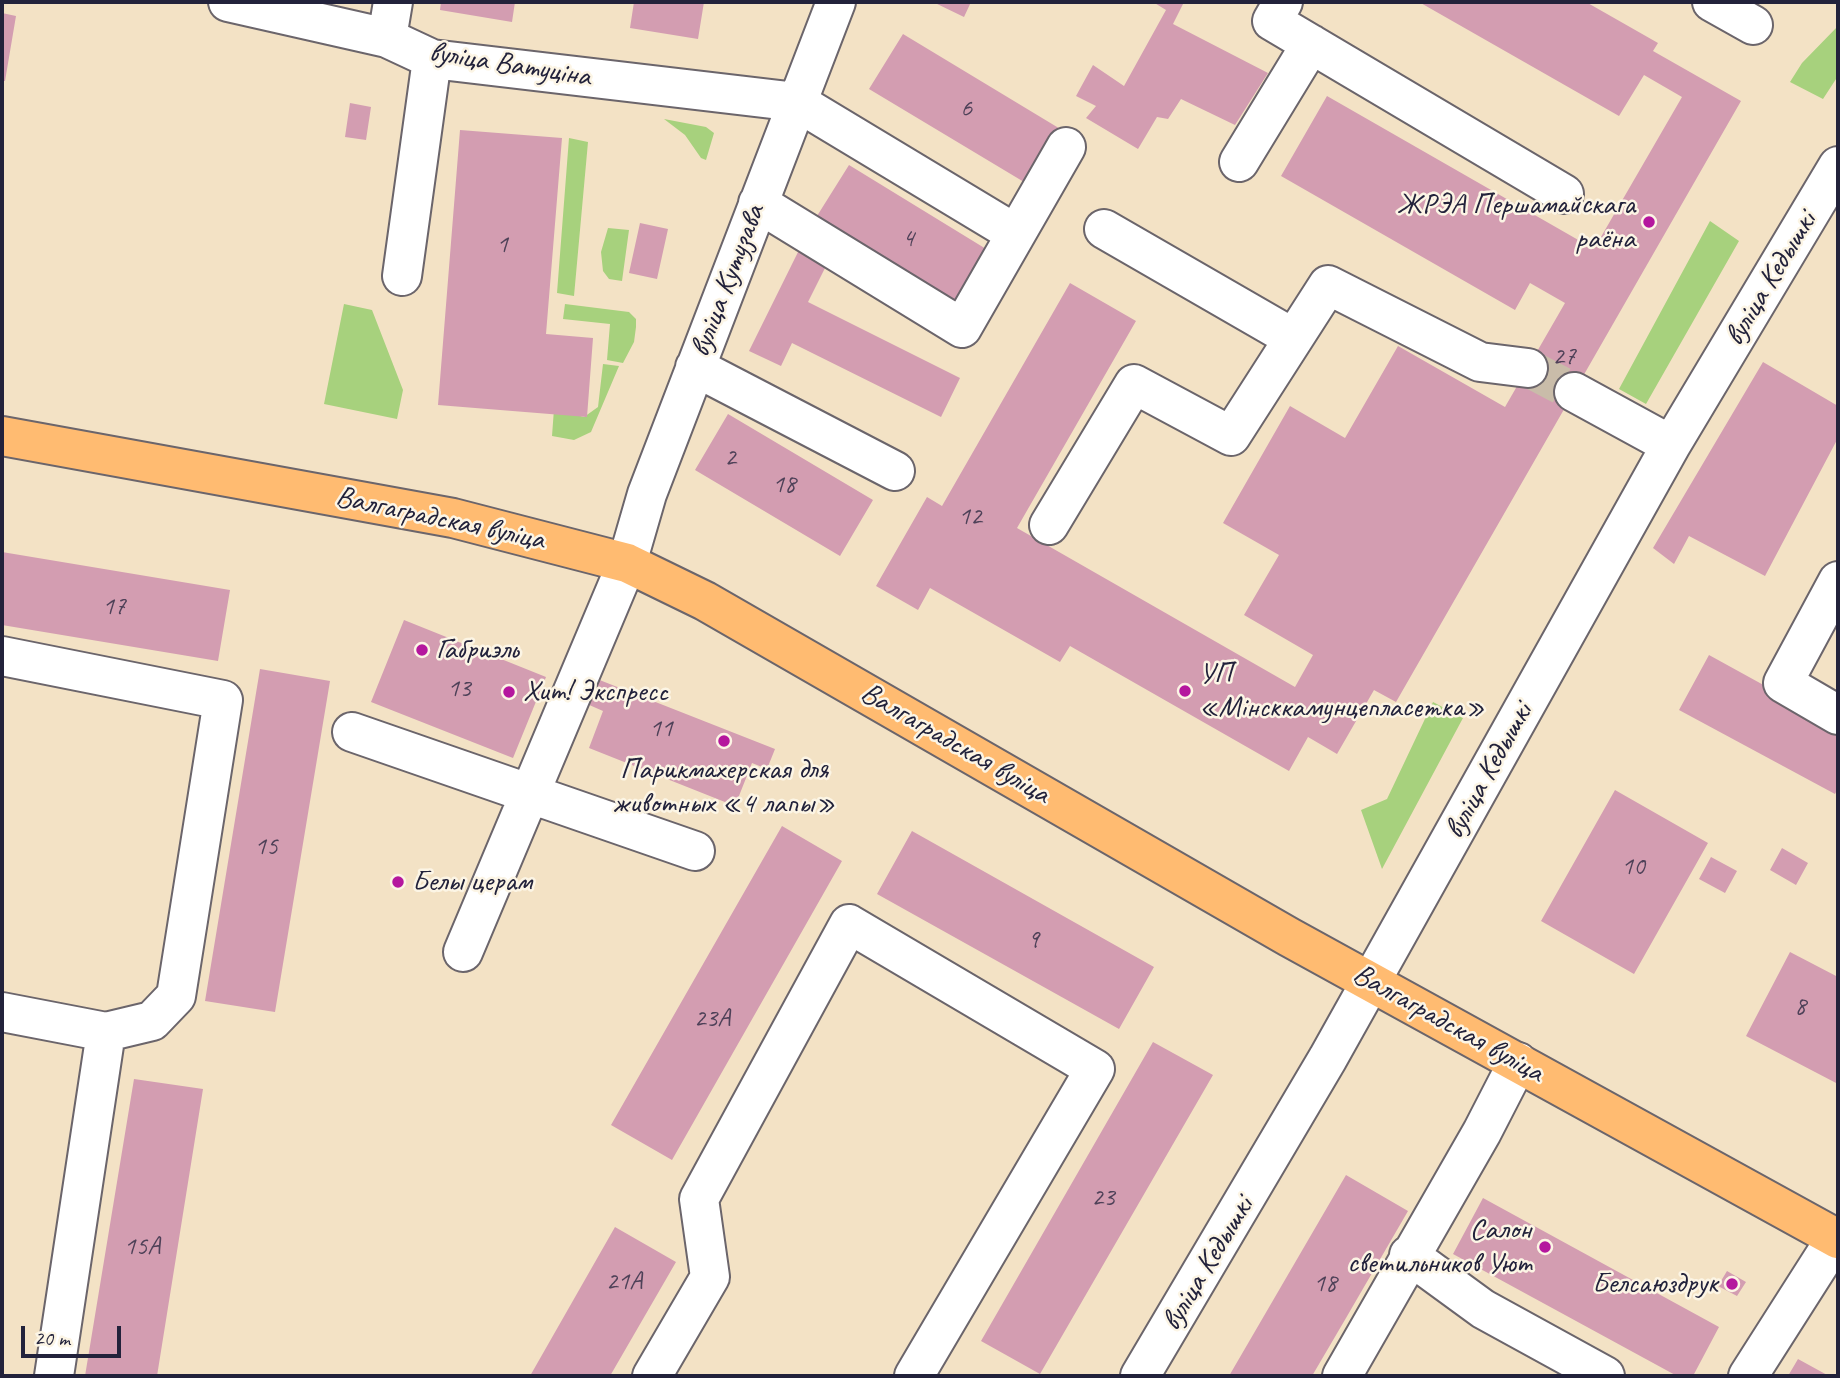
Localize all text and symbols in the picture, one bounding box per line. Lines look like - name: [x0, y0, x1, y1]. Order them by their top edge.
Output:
- street label: вуліца Ватуціна: [427, 34, 593, 96]
- house number: 6: [960, 93, 972, 125]
- place label: ЖРЭА Першамайскага раёна: [1397, 187, 1635, 258]
- street label: вуліца Кутузава: [683, 200, 773, 362]
- street label: вуліца Кедышкі: [1717, 205, 1825, 353]
- marker: ЖРЭА Першамайскага раёна: [1641, 214, 1657, 230]
- house number: 4: [902, 223, 914, 255]
- house number: 1: [496, 229, 508, 261]
- house number: 27: [1552, 341, 1576, 373]
- house number: 2: [724, 442, 736, 474]
- house number: 18: [772, 469, 796, 501]
- street label: Валгаградская вуліца: [332, 479, 548, 559]
- house number: 12: [958, 501, 982, 533]
- house number: 17: [102, 591, 126, 623]
- place label: Габриэль: [436, 632, 518, 668]
- marker: Габриэль: [414, 642, 430, 658]
- place label: УП «Мінсккамунцепласетка»: [1199, 656, 1485, 726]
- house number: 13: [447, 673, 471, 705]
- place label: Хит! Экспресс: [523, 674, 668, 710]
- street label: Валгаградская вуліца: [854, 675, 1056, 813]
- marker: УП «Мінсккамунцепласетка»: [1177, 683, 1193, 699]
- marker: Хит! Экспресс: [501, 684, 517, 700]
- street label: вуліца Кедышкі: [1437, 697, 1541, 845]
- house number: 11: [649, 713, 673, 745]
- marker: Парикмахерская для животных «4 лапы»: [716, 733, 732, 749]
- place label: Парикмахерская для животных «4 лапы»: [613, 752, 835, 822]
- house number: 15: [254, 831, 278, 863]
- house number: 10: [1621, 851, 1645, 883]
- place label: Белы церам: [412, 864, 532, 900]
- marker: Белы церам: [390, 874, 406, 890]
- house number: 9: [1027, 924, 1039, 956]
- street label: Валгаградская вуліца: [1346, 957, 1550, 1091]
- house number: 8: [1794, 991, 1806, 1023]
- house number: 23А: [694, 1003, 730, 1035]
- house number: 23: [1091, 1182, 1115, 1214]
- street label: вуліца Кедышкі: [1154, 1190, 1262, 1338]
- place label: Салон светильников Уют: [1347, 1212, 1531, 1282]
- house number: 15А: [124, 1231, 160, 1263]
- marker: Салон светильников Уют: [1537, 1239, 1553, 1255]
- house number: 21А: [606, 1266, 642, 1298]
- place label: Белсаюздрук: [1592, 1266, 1718, 1302]
- house number: 18: [1313, 1268, 1337, 1300]
- marker: Белсаюздрук: [1724, 1276, 1740, 1292]
- scale bar: [24, 1312, 124, 1356]
- text: 20 m: [34, 1325, 70, 1351]

